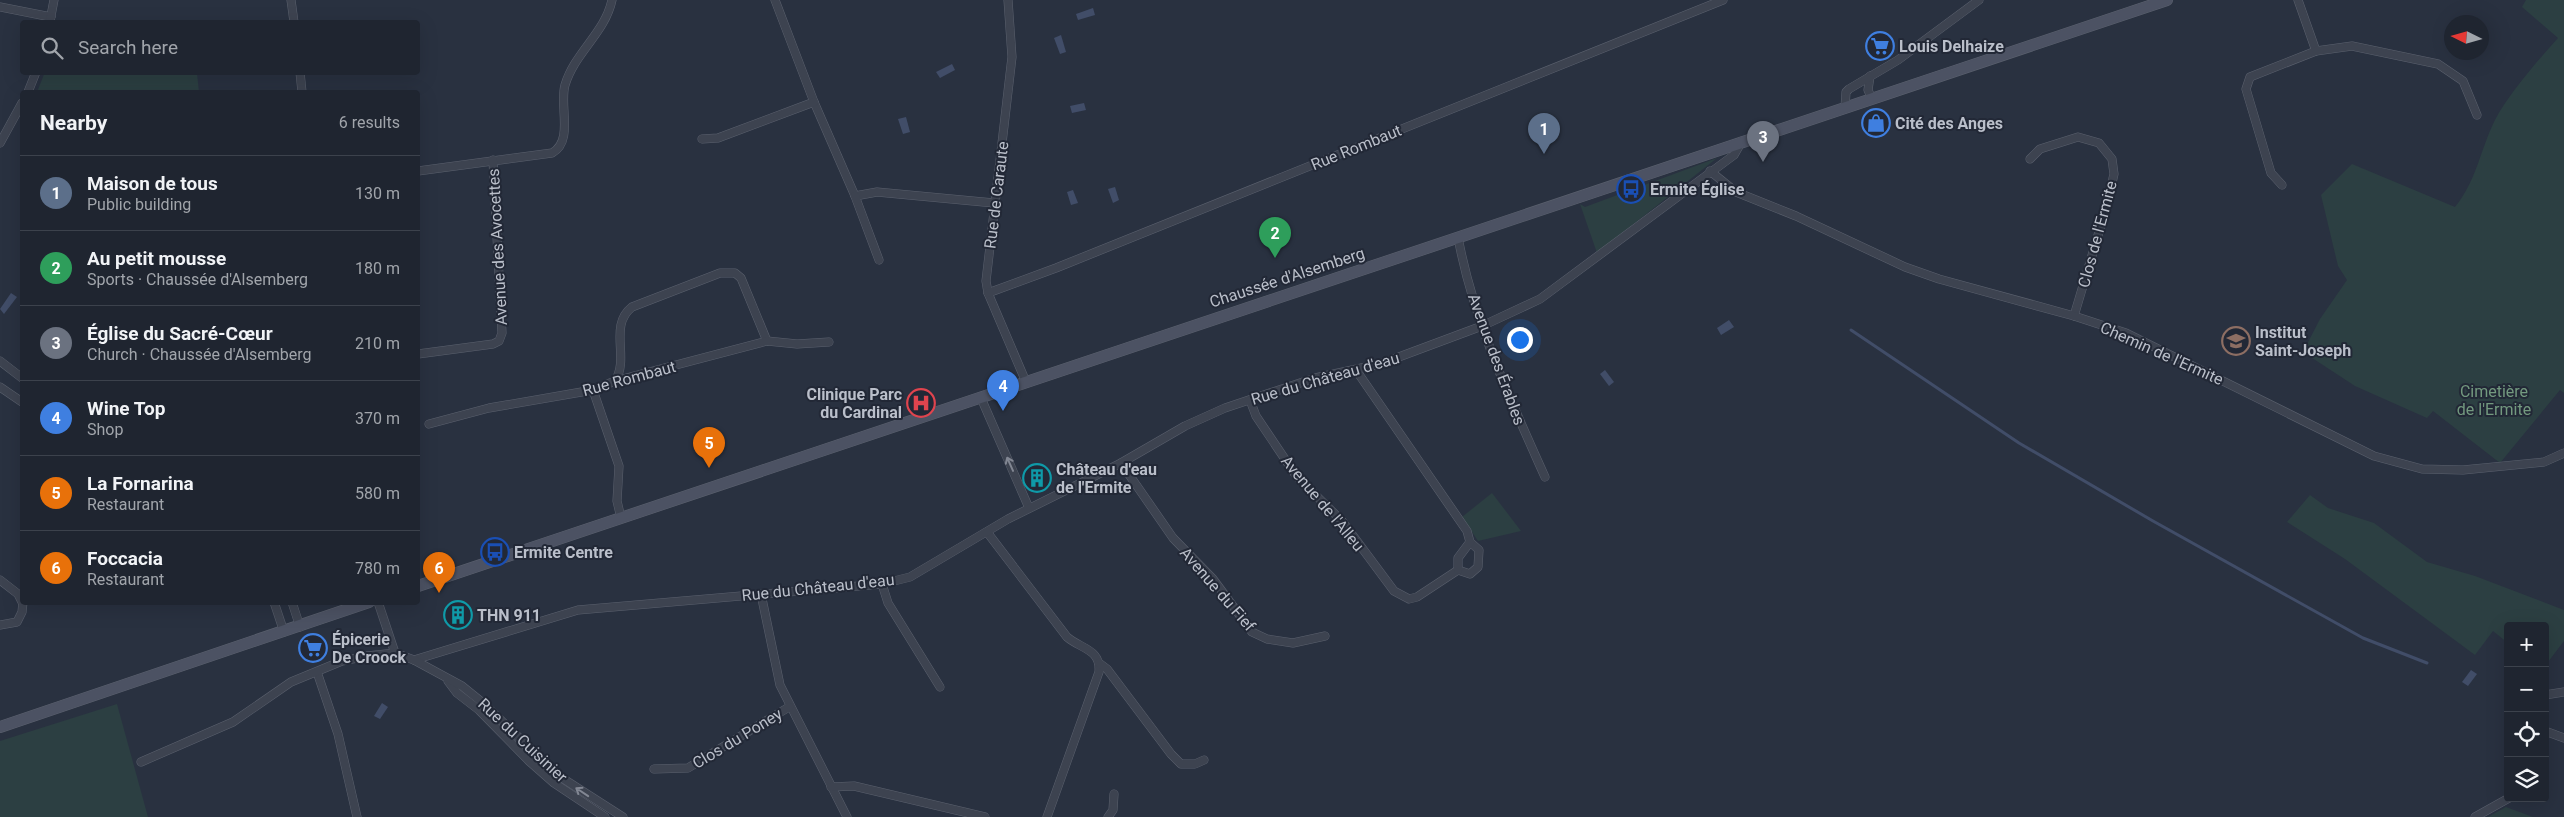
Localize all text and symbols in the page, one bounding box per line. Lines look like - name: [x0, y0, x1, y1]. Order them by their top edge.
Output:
- north arrow: [2444, 15, 2489, 60]
- search box: [20, 20, 420, 75]
- supermarket icon: Louis Delhaize: [1865, 31, 1895, 61]
- icon: search: [38, 34, 66, 62]
- text: Search here: [78, 36, 178, 59]
- place label: Louis Delhaize: [1899, 37, 2004, 56]
- shop icon: Cité des Anges: [1861, 108, 1891, 138]
- text: Nearby: [40, 111, 107, 135]
- text: 6 results: [339, 113, 400, 132]
- pin: 1: [1528, 113, 1560, 154]
- place label: Cité des Anges: [1895, 114, 2003, 133]
- street label: Rue Rombaut: [1308, 121, 1404, 174]
- pin: 3: [1747, 121, 1779, 162]
- street label: Rue de Caraute: [980, 140, 1013, 250]
- street label: Avenue des Avocettes: [484, 168, 511, 326]
- text: Maison de tous: [87, 172, 218, 195]
- bus stop icon: Ermite Église: [1616, 174, 1646, 204]
- street label: Clos de l'Ermite: [2074, 179, 2121, 290]
- place label: Ermite Église: [1650, 180, 1745, 199]
- text: 1: [51, 184, 61, 203]
- text: 130 m: [355, 184, 400, 203]
- text: Public building: [87, 195, 191, 214]
- pin: 2: [1259, 217, 1291, 258]
- street label: Chaussée d'Alsemberg: [1207, 243, 1367, 312]
- text: Au petit mousse: [87, 247, 226, 270]
- text: 2: [51, 259, 61, 278]
- text: 180 m: [355, 259, 400, 278]
- text: Sports · Chaussée d'Alsemberg: [87, 270, 308, 289]
- street label: Avenue des Érables: [1464, 291, 1529, 428]
- street label: Chemin de l'Ermite: [2097, 318, 2226, 389]
- text: Église du Sacré-Cœur: [87, 322, 273, 345]
- place label: Institut Saint-Joseph: [2255, 323, 2351, 360]
- school or university icon: Institut Saint-Joseph: [2221, 326, 2251, 356]
- your location: [1507, 327, 1533, 353]
- text: 3: [51, 334, 61, 353]
- text: 210 m: [355, 334, 400, 353]
- text: Church · Chaussée d'Alsemberg: [87, 345, 312, 364]
- street label: Rue du Château d'eau: [1249, 348, 1402, 409]
- street label: Rue Rombaut: [580, 357, 678, 400]
- pin: 4: [987, 370, 1019, 411]
- park label: Cimetière de l'Ermite: [2457, 382, 2531, 419]
- place label: Clinique Parc du Cardinal: [806, 385, 902, 422]
- hospital icon: Clinique Parc du Cardinal: [906, 388, 936, 418]
- text: Wine Top: [87, 397, 165, 420]
- text: 4: [51, 409, 61, 428]
- text: 370 m: [355, 409, 400, 428]
- text: Shop: [87, 420, 123, 439]
- pin: 5: [693, 427, 725, 468]
- street label: Avenue de l'Alleu: [1277, 452, 1368, 555]
- one-way arrow: [1004, 457, 1014, 472]
- place label: Château d'eau de l'Ermite: [1056, 460, 1157, 497]
- building icon: Château d'eau de l'Ermite: [1022, 463, 1052, 493]
- text: La Fornarina: [87, 472, 194, 495]
- text: 5: [51, 484, 61, 503]
- text: 580 m: [355, 484, 400, 503]
- text: Restaurant: [87, 495, 164, 514]
- bus stop icon: Ermite Centre: [480, 537, 510, 567]
- place label: Ermite Centre: [514, 543, 613, 562]
- street label: Avenue du Fief: [1176, 544, 1259, 635]
- text: Foccacia: [87, 547, 163, 570]
- pin: 6: [423, 552, 455, 593]
- text: 6: [51, 559, 61, 578]
- text: 780 m: [355, 559, 400, 578]
- text: Restaurant: [87, 570, 164, 589]
- street label: Rue du Château d'eau: [741, 570, 895, 605]
- building icon: THN 911: [443, 600, 473, 630]
- place label: THN 911: [477, 606, 541, 625]
- map controls: [2504, 622, 2549, 802]
- button: +: [2504, 622, 2549, 667]
- place label: Épicerie De Croock: [332, 630, 407, 667]
- supermarket icon: Épicerie De Croock: [298, 633, 328, 663]
- button: −: [2504, 667, 2549, 712]
- street label: Rue du Cuisinier: [474, 694, 572, 787]
- street label: Clos du Poney: [689, 704, 786, 773]
- button: locate: [2504, 712, 2549, 757]
- button: layers: [2504, 757, 2549, 802]
- one-way arrow: [575, 786, 589, 797]

